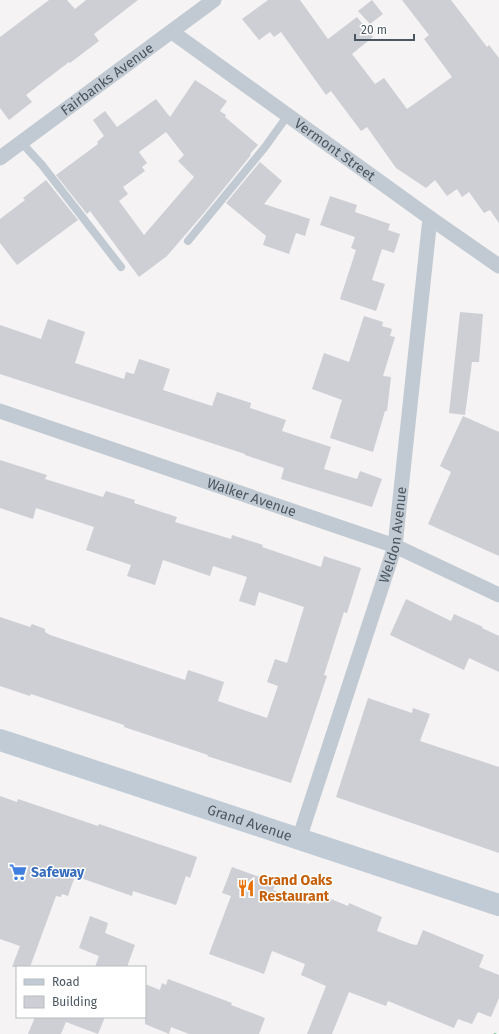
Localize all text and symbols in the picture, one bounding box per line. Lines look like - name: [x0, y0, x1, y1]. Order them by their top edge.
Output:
- scale bar: [355, 16, 414, 42]
- text: 20 m: [361, 23, 387, 37]
- street label: Fairbanks Avenue: [57, 39, 157, 119]
- street label: Vermont Street: [291, 115, 380, 185]
- street label: Walker Avenue: [205, 474, 298, 520]
- street label: Weldon Avenue: [375, 486, 410, 585]
- street label: Grand Avenue: [205, 801, 294, 844]
- supermarket icon: Safeway: [8, 862, 28, 882]
- place label: Safeway: [31, 864, 85, 881]
- place label: Grand Oaks Restaurant: [259, 872, 332, 905]
- restaurant icon: Grand Oaks Restaurant: [236, 878, 256, 898]
- legend: [16, 966, 146, 1018]
- text: Road: [52, 975, 80, 989]
- text: Building: [52, 995, 98, 1009]

